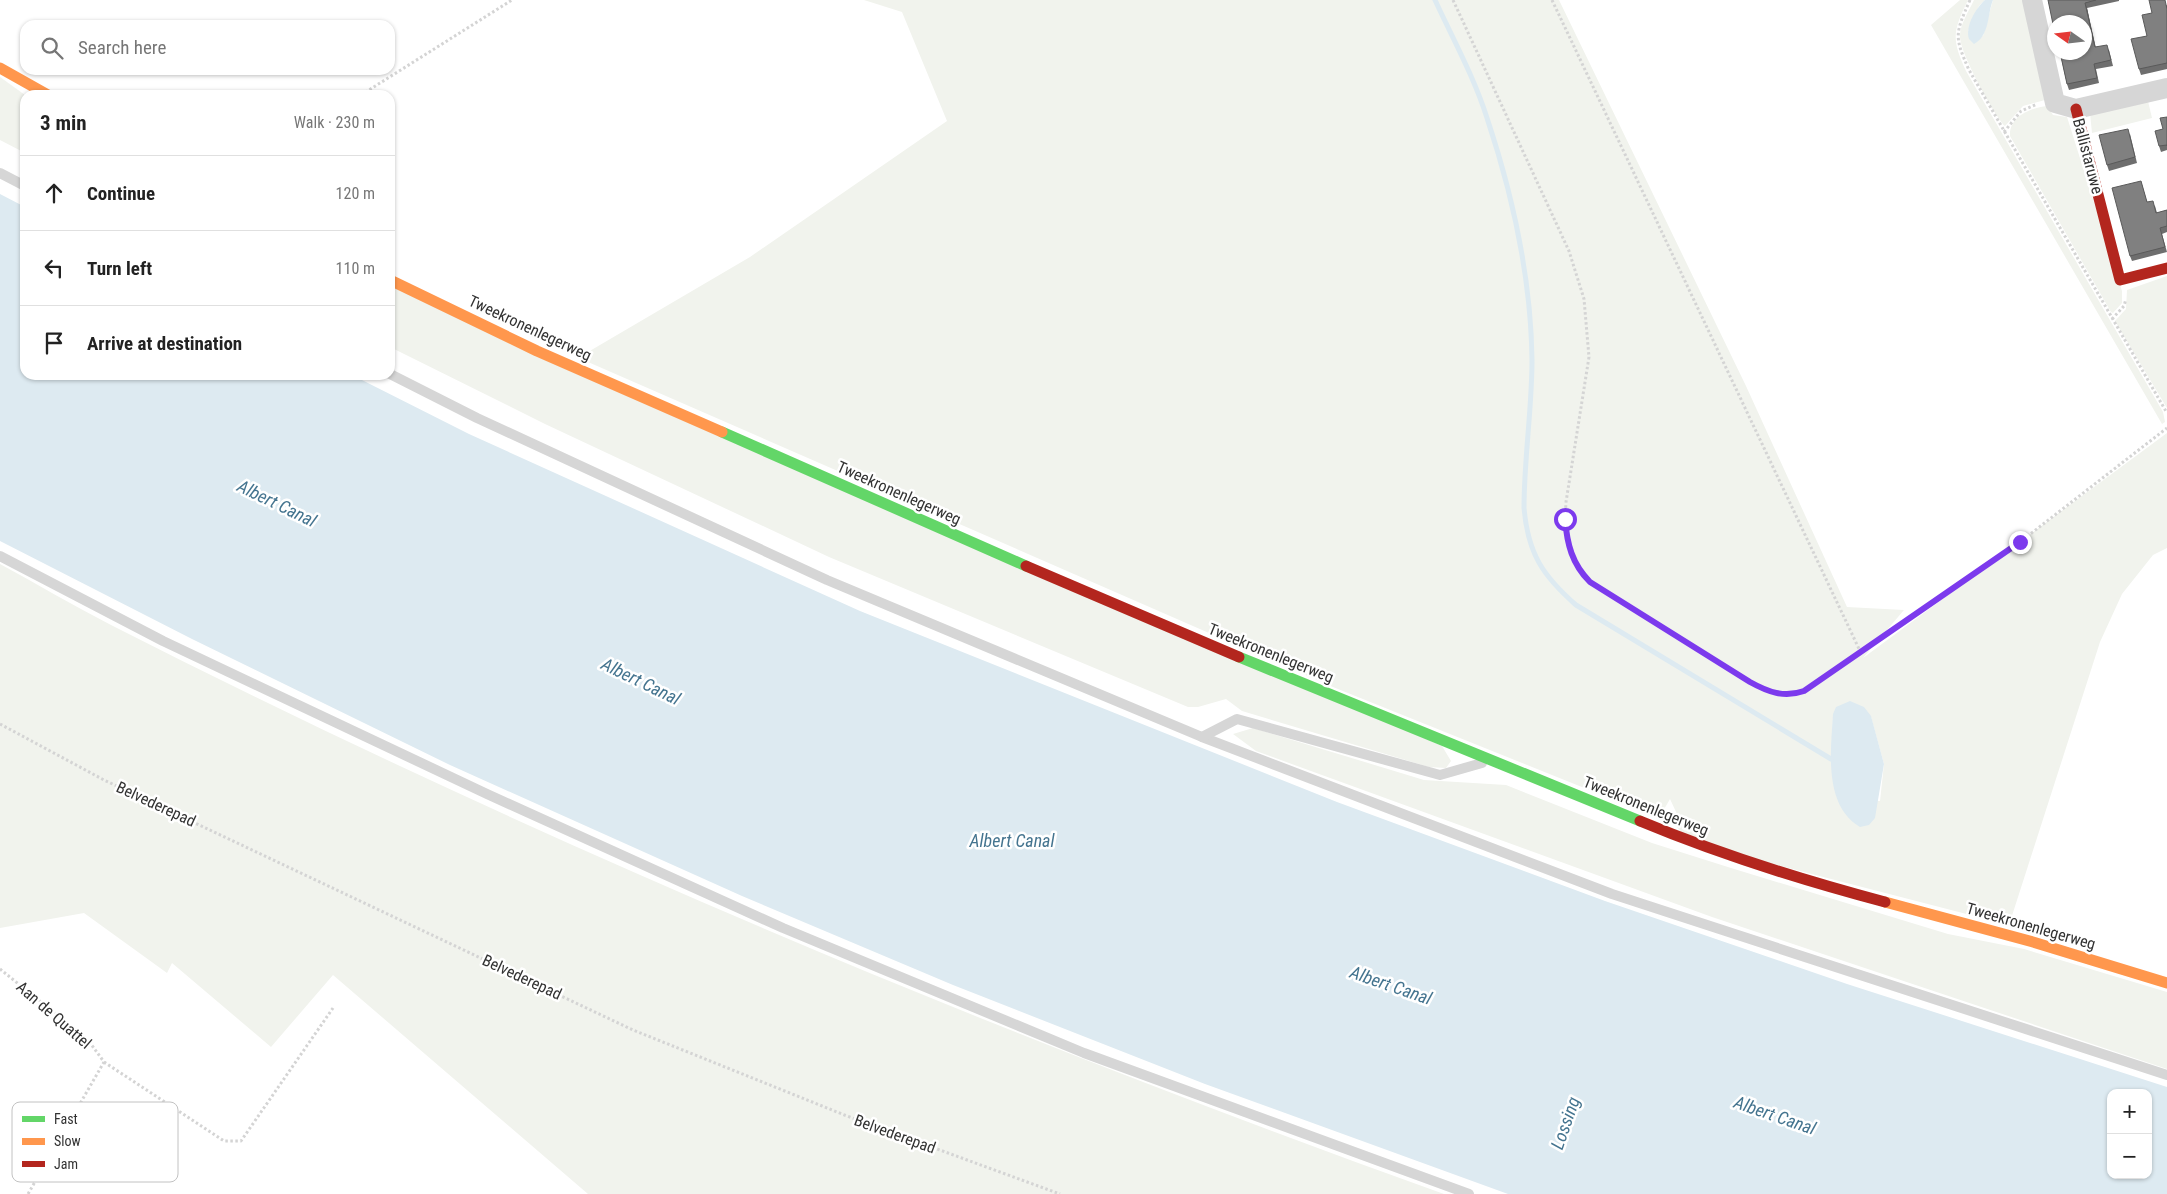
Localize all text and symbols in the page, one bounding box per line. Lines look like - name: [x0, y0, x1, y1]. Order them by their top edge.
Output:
- north arrow: [2047, 15, 2092, 60]
- search box: [20, 20, 395, 75]
- icon: search: [38, 34, 66, 62]
- text: Search here: [78, 36, 166, 59]
- text: 3 min: [40, 111, 87, 135]
- text: Walk · 230 m: [294, 113, 375, 132]
- street label: Ballistaruwe: [2069, 116, 2107, 196]
- icon: ahead: [40, 179, 68, 207]
- text: Continue: [87, 182, 155, 205]
- text: 120 m: [336, 184, 375, 203]
- icon: left: [40, 254, 68, 282]
- text: Turn left: [87, 257, 152, 280]
- text: 110 m: [336, 259, 375, 278]
- street label: Tweekronenlegerweg: [465, 291, 595, 365]
- icon: arrive: [40, 329, 68, 357]
- text: Arrive at destination: [87, 332, 242, 355]
- street label: Tweekronenlegerweg: [834, 457, 964, 529]
- water label: Albert Canal: [233, 474, 321, 531]
- route start: [1554, 508, 1577, 531]
- route end: [2009, 531, 2032, 554]
- street label: Tweekronenlegerweg: [1206, 619, 1336, 687]
- water label: Albert Canal: [597, 652, 685, 709]
- street label: Tweekronenlegerweg: [1581, 772, 1711, 840]
- street label: Belvederepad: [113, 777, 199, 831]
- water label: Albert Canal: [969, 830, 1055, 851]
- street label: Tweekronenlegerweg: [1964, 898, 2098, 954]
- street label: Belvederepad: [479, 950, 565, 1004]
- water label: Albert Canal: [1346, 961, 1436, 1009]
- street label: Aan de Quattel: [13, 977, 95, 1053]
- map controls: [2107, 1089, 2152, 1179]
- button: +: [2107, 1089, 2152, 1134]
- water label: Albert Canal: [1730, 1091, 1820, 1139]
- water label: Lossing: [1546, 1094, 1584, 1152]
- legend: [12, 1102, 178, 1182]
- street label: Belvederepad: [852, 1110, 938, 1158]
- text: Fast: [54, 1111, 78, 1127]
- text: Slow: [54, 1133, 81, 1149]
- button: −: [2107, 1134, 2152, 1179]
- text: Jam: [54, 1156, 78, 1172]

